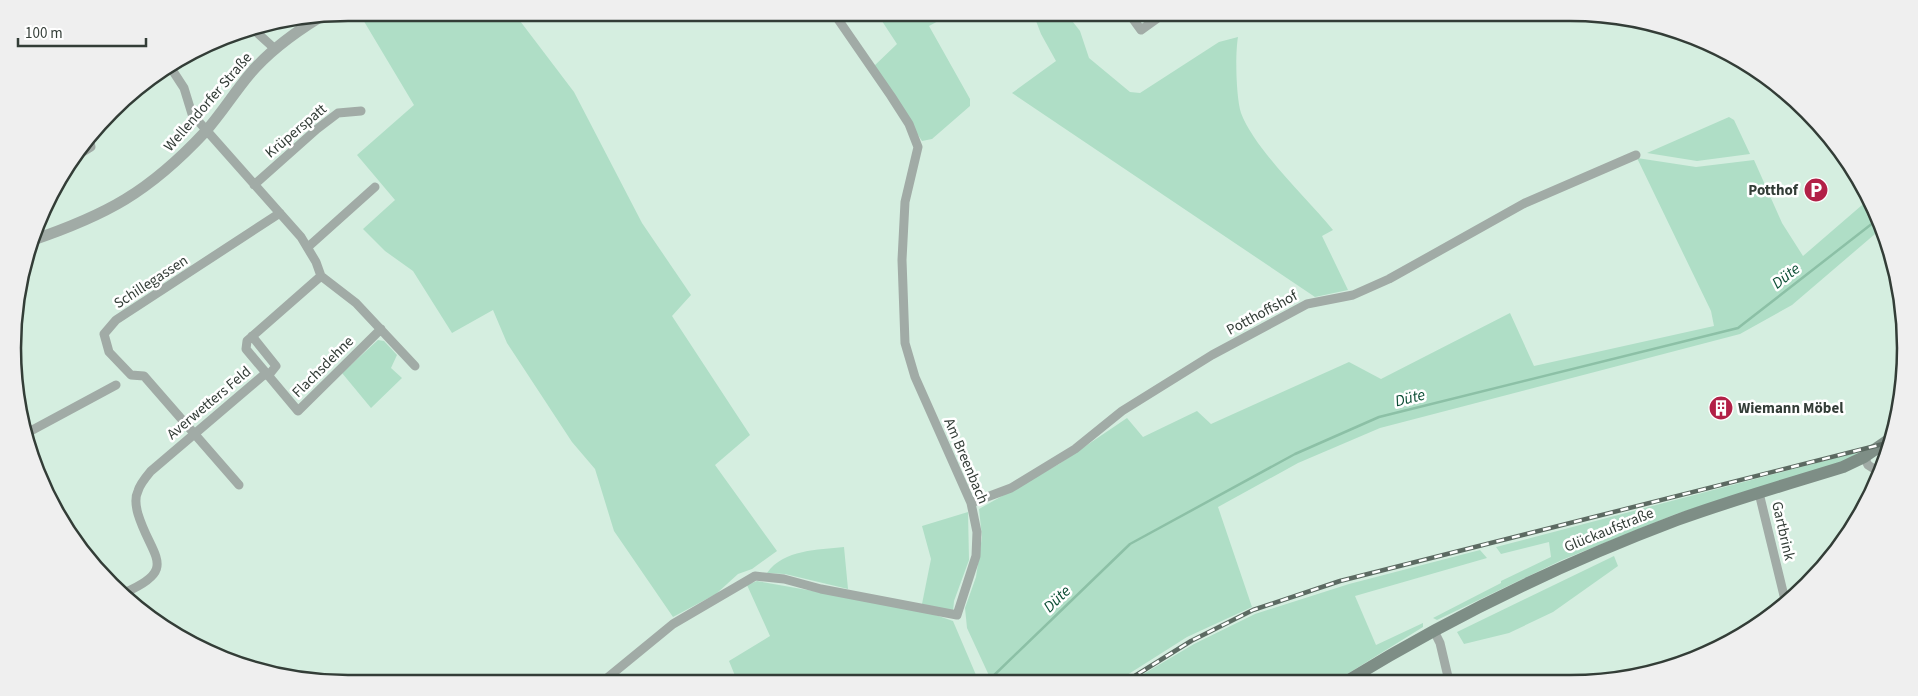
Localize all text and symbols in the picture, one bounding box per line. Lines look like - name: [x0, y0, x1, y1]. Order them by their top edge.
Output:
- scale bar: [18, 15, 145, 47]
- text: 100 m: [25, 23, 63, 44]
- street label: Wellendorfer Straße: [159, 48, 257, 156]
- street label: Krüperspatt: [261, 99, 331, 163]
- parking icon: Potthof: [1803, 177, 1829, 203]
- place label: Potthof: [1748, 180, 1799, 201]
- street label: Schillegassen: [110, 250, 192, 314]
- water label: Düte: [1767, 258, 1805, 294]
- street label: Potthoffshof: [1223, 285, 1302, 340]
- street label: Flachsdehne: [287, 331, 359, 403]
- street label: Averwetters Feld: [162, 361, 256, 445]
- water label: Düte: [1393, 384, 1428, 412]
- building icon: Wiemann Möbel: [1708, 395, 1734, 421]
- place label: Wiemann Möbel: [1738, 398, 1844, 419]
- street label: Am Breenbach: [939, 415, 993, 507]
- street label: Gartbrink: [1766, 499, 1800, 563]
- street label: Glückaufstraße: [1561, 502, 1657, 558]
- water label: Düte: [1038, 580, 1076, 618]

